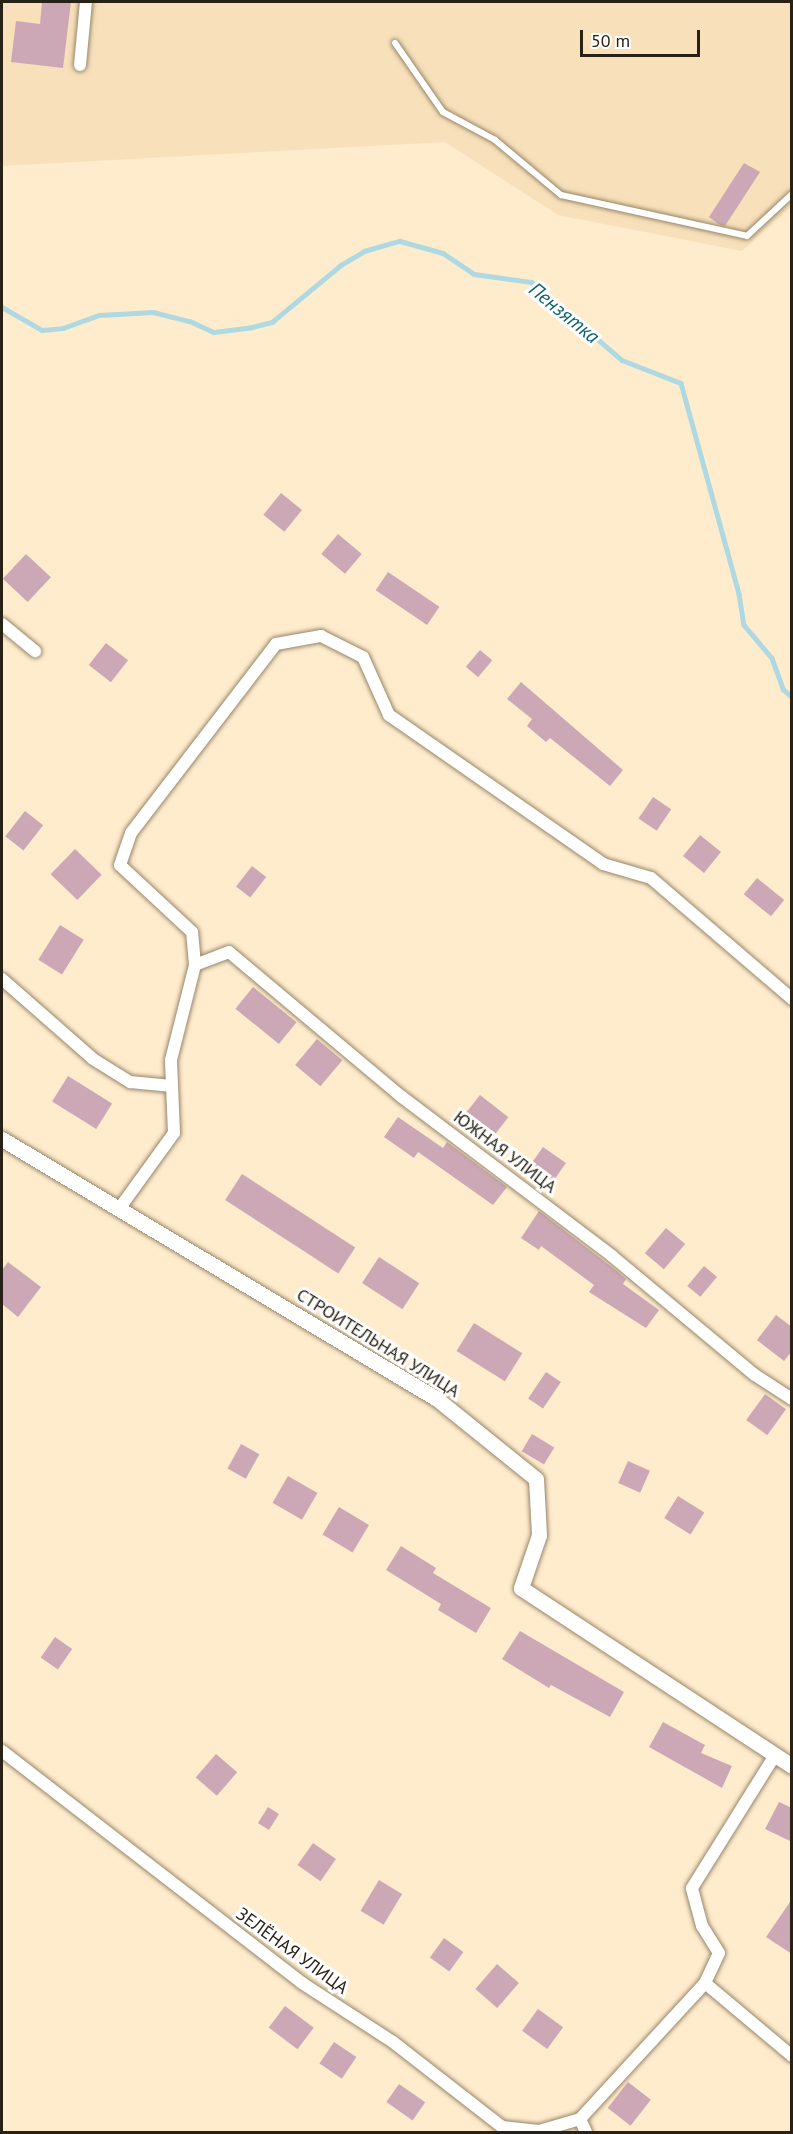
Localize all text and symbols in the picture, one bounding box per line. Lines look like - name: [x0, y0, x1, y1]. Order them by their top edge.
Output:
- scale bar: [583, 18, 703, 56]
- text: 50 m: [591, 29, 630, 52]
- water label: Пензятка: [524, 277, 604, 349]
- street label: ЮЖНАЯ УЛИЦА: [449, 1106, 561, 1198]
- street label: СТРОИТЕЛЬНАЯ УЛИЦА: [292, 1284, 464, 1402]
- street label: ЗЕЛЁНАЯ УЛИЦА: [232, 1903, 352, 1999]

